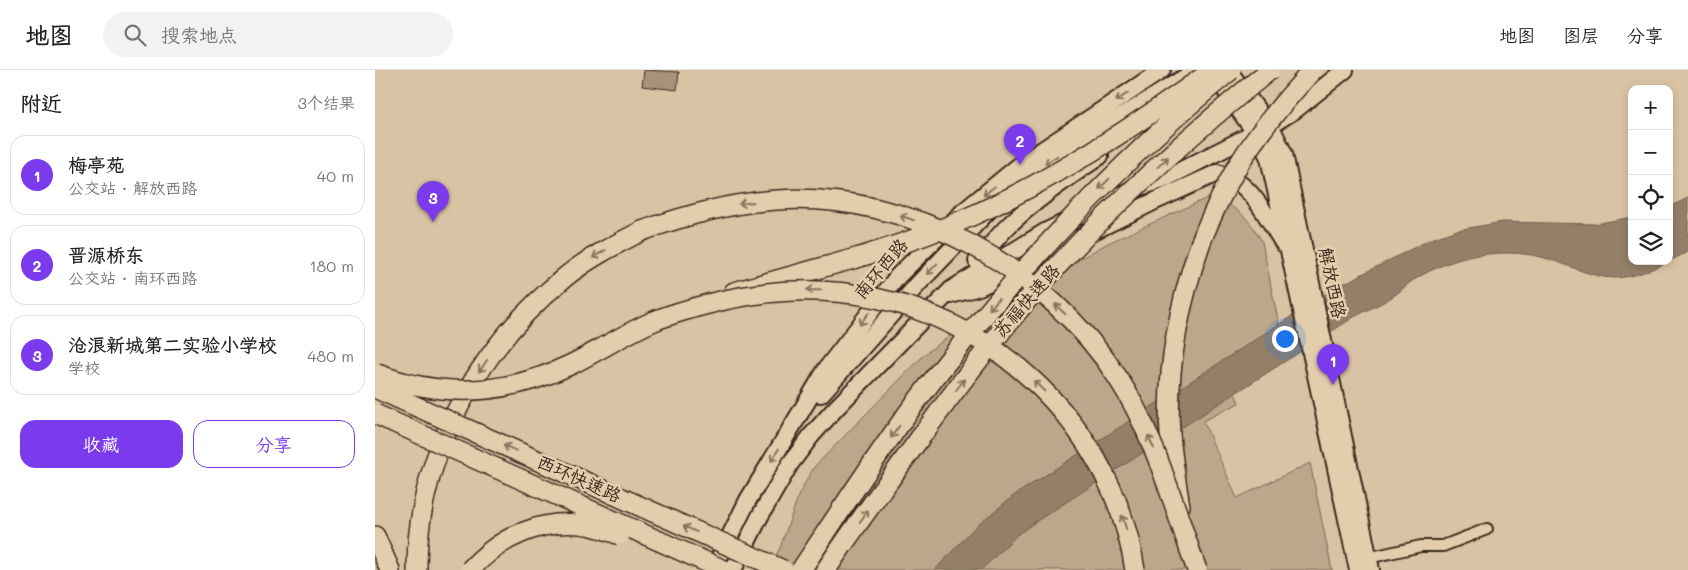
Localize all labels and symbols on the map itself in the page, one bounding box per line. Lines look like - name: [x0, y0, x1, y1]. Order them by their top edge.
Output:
- one-way arrow: [1115, 92, 1129, 102]
- pin: 2: [1004, 124, 1036, 165]
- one-way arrow: [1045, 156, 1059, 166]
- one-way arrow: [1157, 156, 1170, 168]
- one-way arrow: [1098, 178, 1110, 191]
- pin: 3: [417, 181, 449, 222]
- one-way arrow: [983, 185, 996, 196]
- one-way arrow: [739, 198, 755, 208]
- one-way arrow: [899, 212, 915, 222]
- street label: 南环西路: [848, 233, 913, 304]
- street label: 解放西路: [1314, 245, 1352, 321]
- one-way arrow: [592, 250, 606, 260]
- street label: 苏福快速路: [988, 259, 1065, 342]
- one-way arrow: [926, 263, 938, 276]
- one-way arrow: [807, 285, 823, 295]
- one-way arrow: [989, 298, 1000, 311]
- one-way arrow: [1054, 303, 1066, 315]
- one-way arrow: [859, 313, 870, 326]
- your location: [1272, 326, 1298, 352]
- pin: 1: [1317, 344, 1349, 385]
- one-way arrow: [478, 359, 488, 373]
- one-way arrow: [954, 379, 965, 392]
- one-way arrow: [1033, 380, 1045, 392]
- one-way arrow: [889, 425, 900, 439]
- one-way arrow: [1146, 435, 1156, 450]
- one-way arrow: [503, 443, 518, 453]
- one-way arrow: [769, 447, 779, 461]
- street label: 西环快速路: [533, 449, 625, 507]
- one-way arrow: [859, 509, 869, 523]
- one-way arrow: [1119, 515, 1129, 531]
- one-way arrow: [683, 523, 698, 533]

